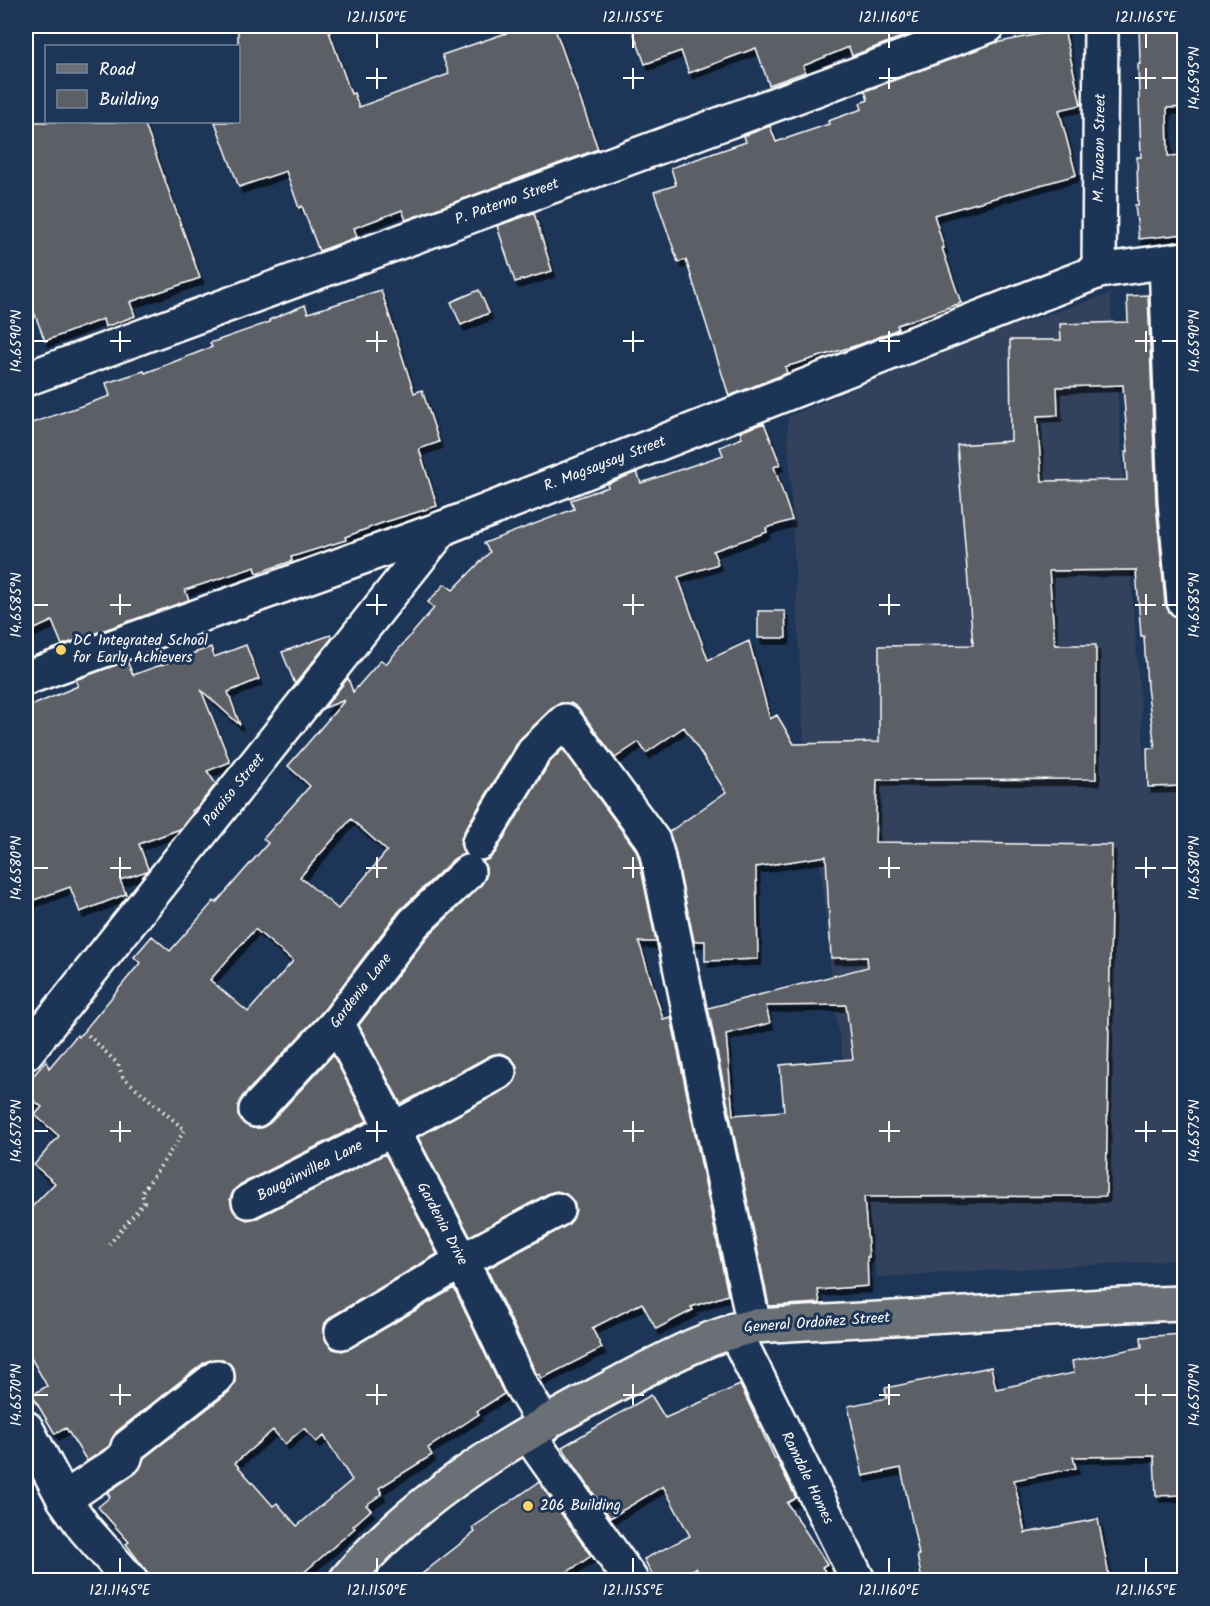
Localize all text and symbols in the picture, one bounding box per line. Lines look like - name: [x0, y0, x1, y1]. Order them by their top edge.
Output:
- text: 121.1150°E: [347, 6, 408, 30]
- text: 121.1155°E: [602, 6, 665, 30]
- text: 121.1160°E: [859, 6, 921, 30]
- text: 121.1165°E: [1115, 6, 1178, 30]
- legend: [45, 45, 240, 123]
- text: 14.6595°N: [1183, 46, 1207, 110]
- text: Road: [99, 56, 136, 85]
- text: Building: [99, 86, 159, 115]
- street label: M. Tuazon Street: [1087, 93, 1113, 203]
- street label: P. Paterno Street: [452, 172, 563, 232]
- text: 14.6590°N: [5, 310, 29, 373]
- text: 14.6590°N: [1183, 310, 1207, 373]
- street label: R. Magsaysay Street: [540, 430, 670, 498]
- text: 14.6585°N: [5, 572, 29, 638]
- text: 14.6585°N: [1183, 572, 1207, 638]
- place label: DC Integrated School for Early Achievers: [73, 629, 208, 670]
- marker: DC Integrated School for Early Achievers: [54, 643, 68, 657]
- street label: Paraiso Street: [197, 748, 271, 832]
- text: 14.6580°N: [5, 836, 29, 900]
- text: 14.6580°N: [1183, 836, 1207, 900]
- street label: Gardenia Lane: [324, 948, 398, 1034]
- text: 14.6575°N: [5, 1099, 29, 1163]
- text: 14.6575°N: [1183, 1099, 1207, 1163]
- street label: Bougainvillea Lane: [253, 1134, 367, 1208]
- street label: Gardenia Drive: [410, 1178, 474, 1270]
- street label: General Ordoñez Street: [743, 1306, 891, 1340]
- text: 14.6570°N: [5, 1364, 29, 1426]
- text: 14.6570°N: [1183, 1364, 1207, 1426]
- street label: Ramdale Homes: [774, 1428, 840, 1529]
- place label: 206 Building: [540, 1494, 621, 1518]
- marker: 206 Building: [521, 1499, 535, 1513]
- text: 121.1145°E: [89, 1579, 152, 1603]
- text: 121.1150°E: [347, 1579, 408, 1603]
- text: 121.1155°E: [602, 1579, 665, 1603]
- text: 121.1160°E: [859, 1579, 921, 1603]
- text: 121.1165°E: [1115, 1579, 1178, 1603]

